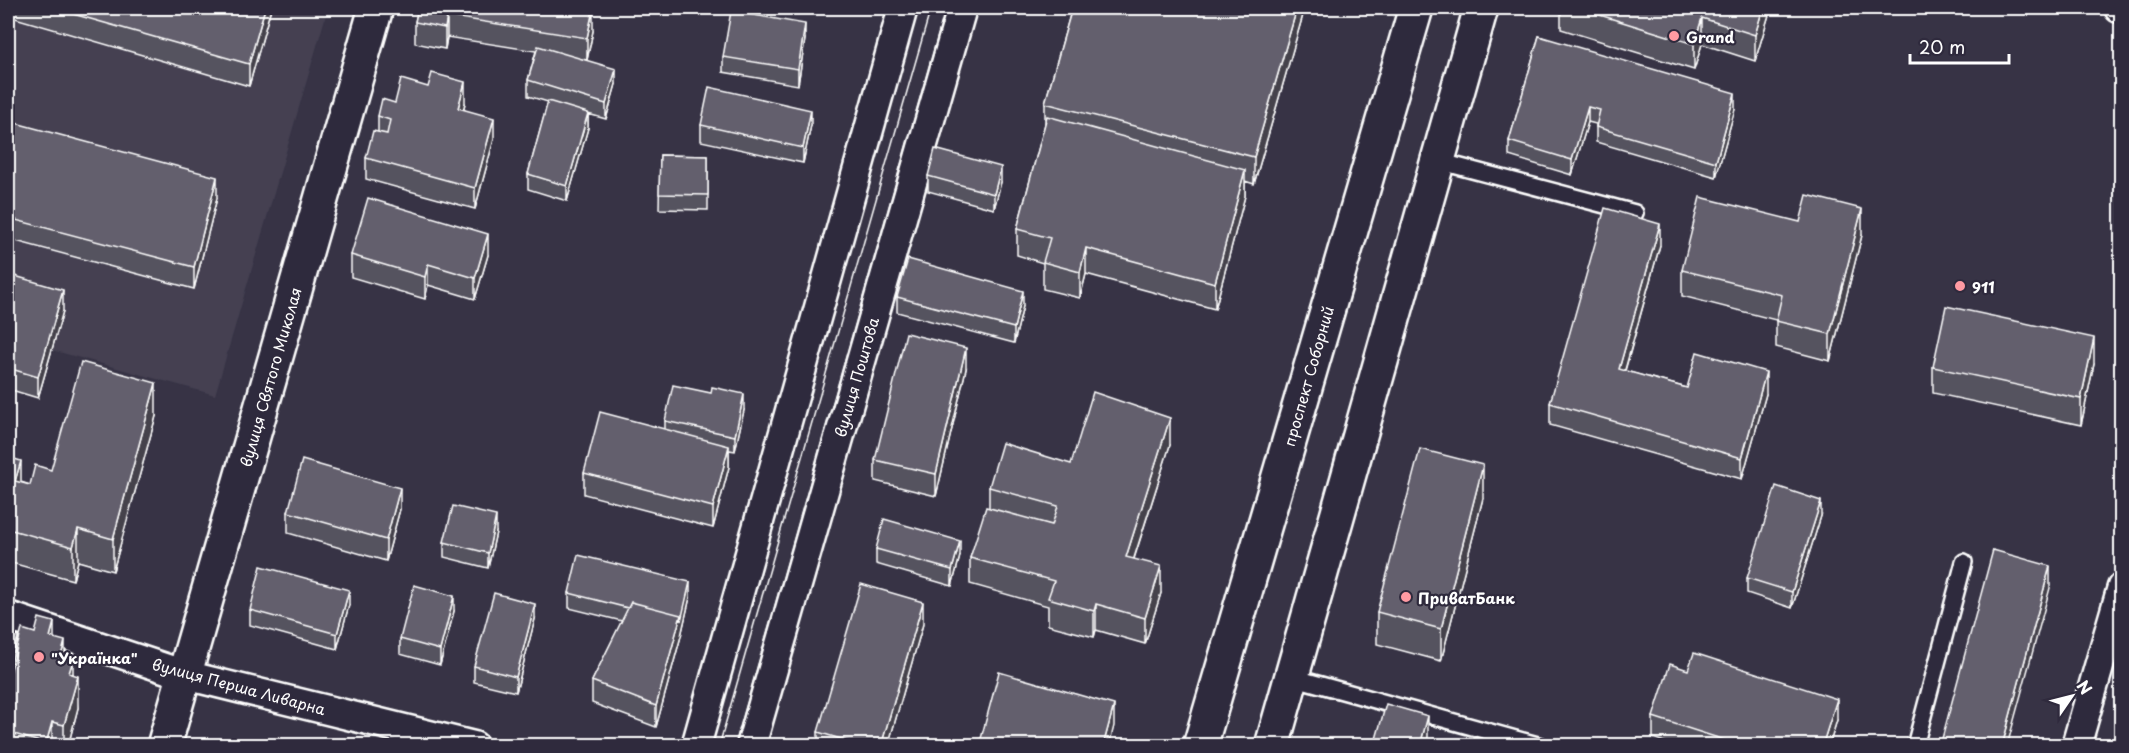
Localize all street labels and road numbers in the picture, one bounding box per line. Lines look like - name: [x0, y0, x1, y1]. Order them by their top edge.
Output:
- street label: вулиця Святого Миколая: [233, 285, 307, 469]
- street label: проспект Соборний: [1277, 303, 1339, 449]
- street label: вулиця Поштова: [828, 314, 884, 440]
- street label: вулиця Перша Ливарна: [150, 652, 329, 720]

